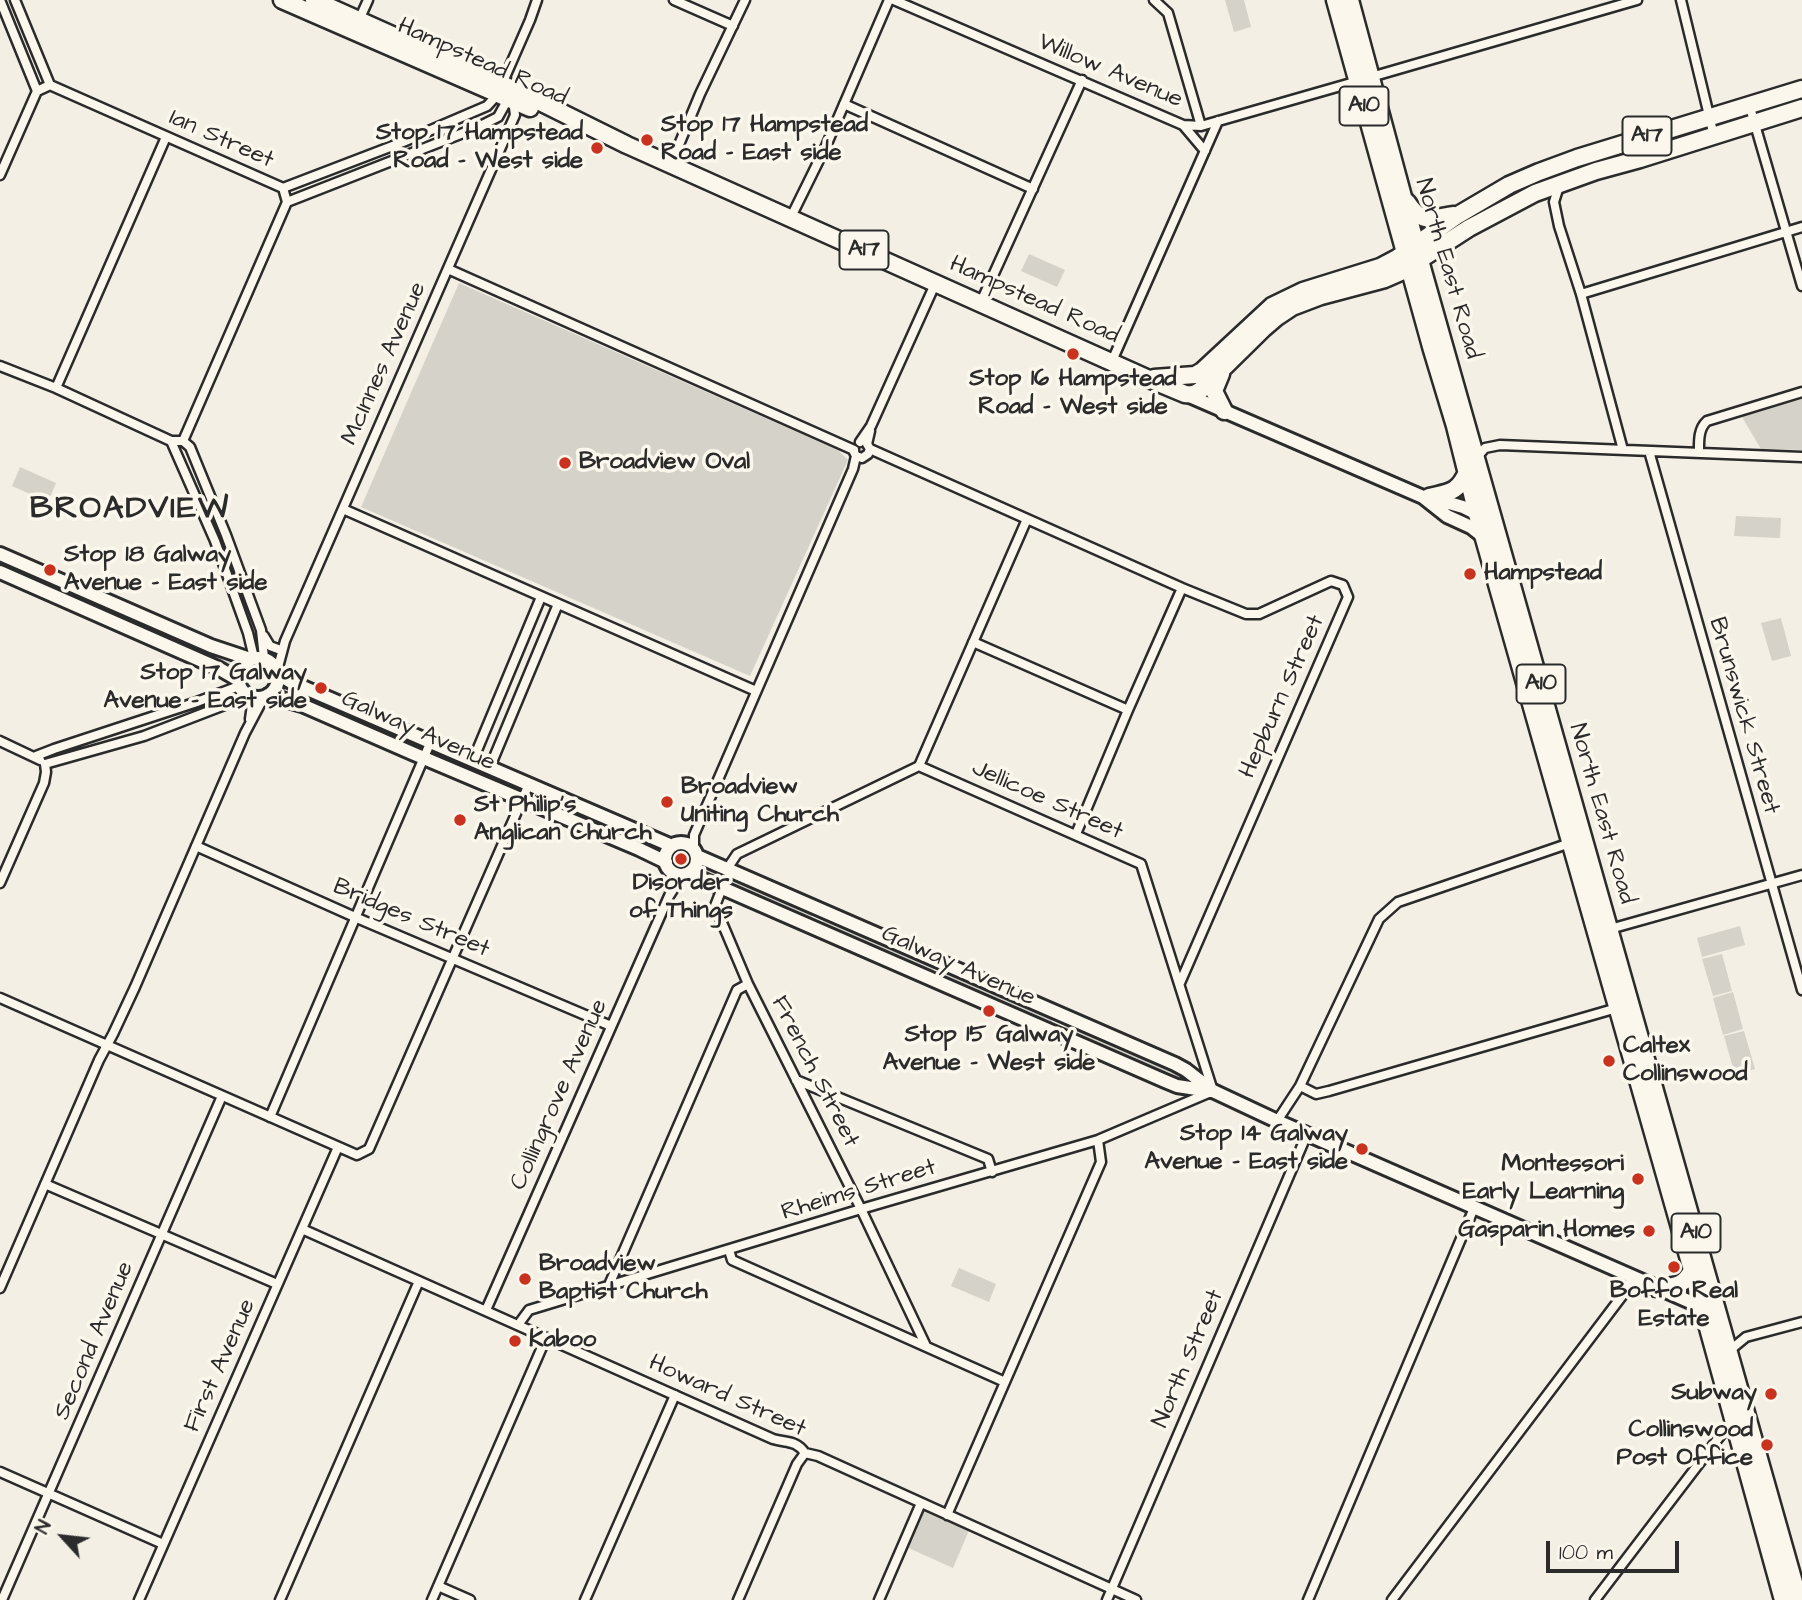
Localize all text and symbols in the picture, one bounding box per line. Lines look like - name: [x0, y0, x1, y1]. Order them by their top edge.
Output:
- street label: Hampstead Road: [393, 13, 571, 113]
- street label: Willow Avenue: [1033, 29, 1187, 115]
- road number: A10: [1340, 86, 1388, 125]
- street label: Ian Street: [164, 104, 278, 176]
- place label: Stop 17 Hampstead Road - East side: [661, 112, 868, 168]
- road number: A17: [1622, 116, 1672, 155]
- place label: Stop 17 Hampstead Road - West side: [376, 120, 583, 176]
- marker: Stop 17 Hampstead Road - East side: [639, 132, 655, 148]
- marker: Stop 17 Hampstead Road - West side: [589, 140, 605, 156]
- street label: North East Road: [1408, 176, 1486, 362]
- road number: A17: [840, 230, 888, 270]
- street label: Hampstead Road: [945, 251, 1123, 351]
- street label: McInnes Avenue: [336, 278, 434, 450]
- marker: Stop 16 Hampstead Road - West side: [1065, 346, 1081, 362]
- place label: Stop 16 Hampstead Road - West side: [969, 366, 1177, 422]
- place label: Broadview Oval: [579, 449, 750, 477]
- marker: Broadview Oval: [557, 455, 573, 471]
- district label: BROADVIEW: [31, 491, 229, 529]
- place label: Stop 18 Galway Avenue - East side: [64, 542, 267, 598]
- place label: Hampstead: [1484, 560, 1602, 588]
- marker: Stop 18 Galway Avenue - East side: [42, 562, 58, 578]
- marker: Hampstead: [1462, 566, 1478, 582]
- street label: Hepburn Street: [1234, 611, 1332, 783]
- street label: Brunswick Street: [1701, 614, 1785, 818]
- place label: Stop 17 Galway Avenue - East side: [104, 660, 307, 716]
- road number: A10: [1516, 664, 1566, 704]
- marker: Stop 17 Galway Avenue - East side: [313, 680, 329, 696]
- street label: Galway Avenue: [337, 685, 499, 779]
- street label: North East Road: [1562, 721, 1640, 907]
- street label: Jellicoe Street: [967, 755, 1127, 847]
- place label: Broadview Uniting Church: [681, 774, 839, 830]
- place label: St Philip's Anglican Church: [474, 792, 652, 848]
- marker: Broadview Uniting Church: [659, 794, 675, 810]
- marker: St Philip's Anglican Church: [452, 812, 468, 828]
- marker: Disorder of Things: [673, 851, 689, 867]
- place label: Disorder of Things: [629, 870, 733, 926]
- street label: Bridges Street: [328, 873, 494, 965]
- street label: Galway Avenue: [877, 920, 1039, 1014]
- street label: French Street: [764, 992, 864, 1152]
- street label: Collingrove Avenue: [505, 995, 615, 1195]
- marker: Stop 15 Galway Avenue - West side: [981, 1003, 997, 1019]
- place label: Stop 15 Galway Avenue - West side: [883, 1022, 1095, 1078]
- place label: Caltex Collinswood: [1623, 1033, 1747, 1089]
- marker: Caltex Collinswood: [1601, 1053, 1617, 1069]
- place label: Stop 14 Galway Avenue - East side: [1145, 1121, 1348, 1177]
- marker: Stop 14 Galway Avenue - East side: [1354, 1141, 1370, 1157]
- place label: Montessori Early Learning: [1463, 1151, 1624, 1207]
- street label: Rheims Street: [778, 1154, 940, 1228]
- marker: Montessori Early Learning: [1630, 1171, 1646, 1187]
- road number: A10: [1672, 1214, 1720, 1252]
- place label: Gasparin Homes: [1458, 1217, 1635, 1245]
- marker: Gasparin Homes: [1641, 1223, 1657, 1239]
- place label: Broadview Baptist Church: [539, 1251, 708, 1307]
- street label: Second Avenue: [49, 1258, 141, 1424]
- marker: Boffo Real Estate: [1666, 1259, 1682, 1275]
- marker: Broadview Baptist Church: [517, 1271, 533, 1287]
- place label: Boffo Real Estate: [1610, 1278, 1738, 1334]
- street label: North Street: [1147, 1286, 1231, 1432]
- street label: First Avenue: [179, 1295, 263, 1437]
- place label: Kaboo: [529, 1327, 596, 1355]
- marker: Kaboo: [507, 1333, 523, 1349]
- street label: Howard Street: [644, 1350, 810, 1444]
- place label: Subway: [1671, 1380, 1757, 1408]
- marker: Subway: [1763, 1386, 1779, 1402]
- place label: Collinswood Post Office: [1616, 1417, 1753, 1473]
- marker: Collinswood Post Office: [1759, 1437, 1775, 1453]
- north arrow: [28, 1502, 98, 1572]
- text: N: [29, 1516, 59, 1539]
- scale bar: [1550, 1526, 1683, 1570]
- text: 100 m: [1559, 1538, 1613, 1567]

